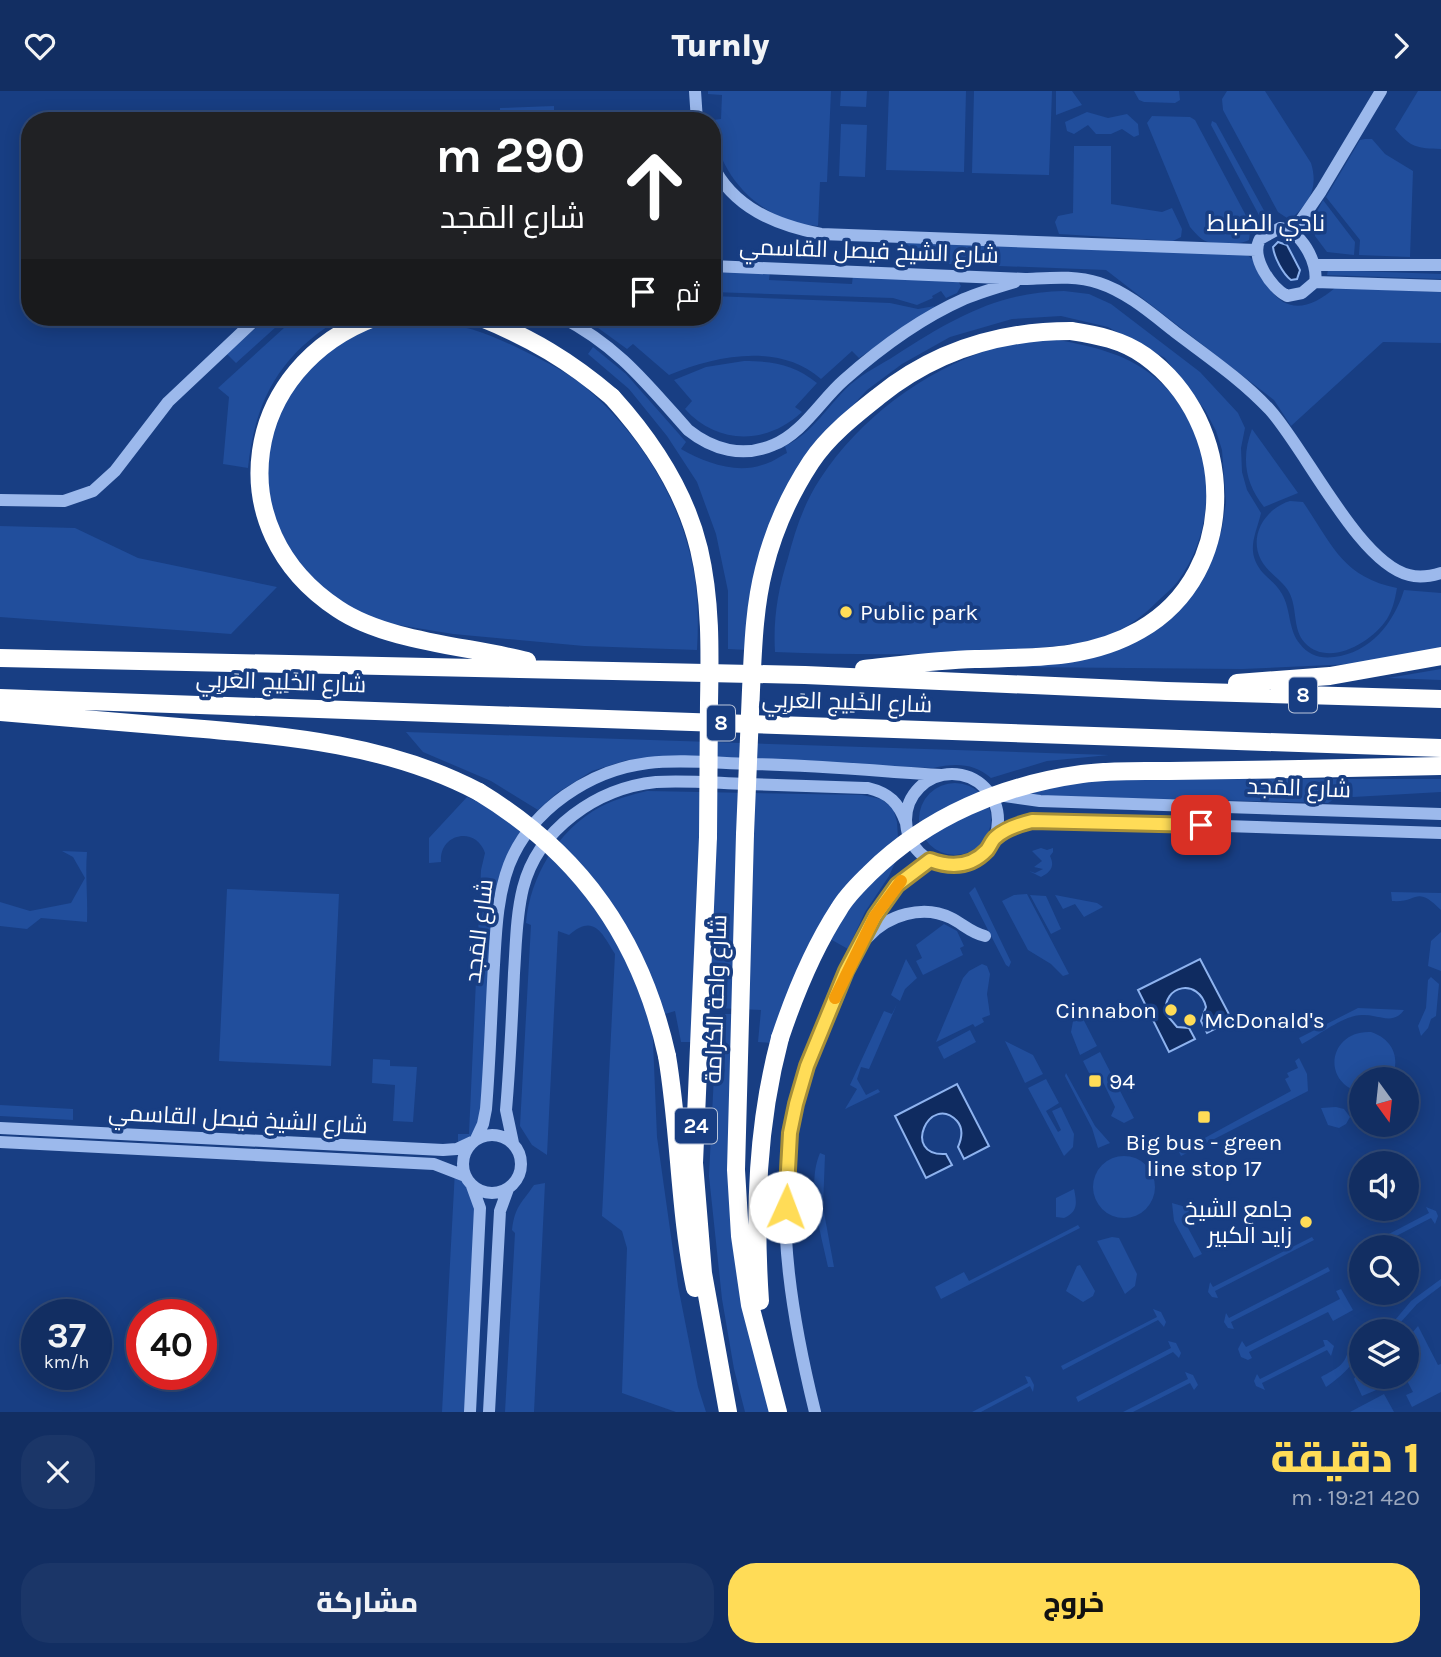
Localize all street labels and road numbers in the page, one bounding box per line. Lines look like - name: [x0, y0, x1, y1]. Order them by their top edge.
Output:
- street label: شارع الشيخ فيصل القاسمي: [739, 233, 999, 273]
- street label: شارع الخَلِيج العَربِي: [195, 666, 367, 702]
- road number: 8: [1289, 677, 1317, 713]
- street label: شارع الخَلِيج العَربِي: [761, 686, 933, 722]
- road number: 8: [707, 705, 735, 741]
- street label: شارع المَجد: [1246, 773, 1352, 805]
- street label: شارع المَجد: [459, 878, 501, 985]
- street label: شارع واحة الكرامة: [700, 914, 734, 1084]
- street label: شارع الشيخ فيصل القاسمي: [107, 1099, 368, 1143]
- road number: 24: [675, 1109, 717, 1143]

